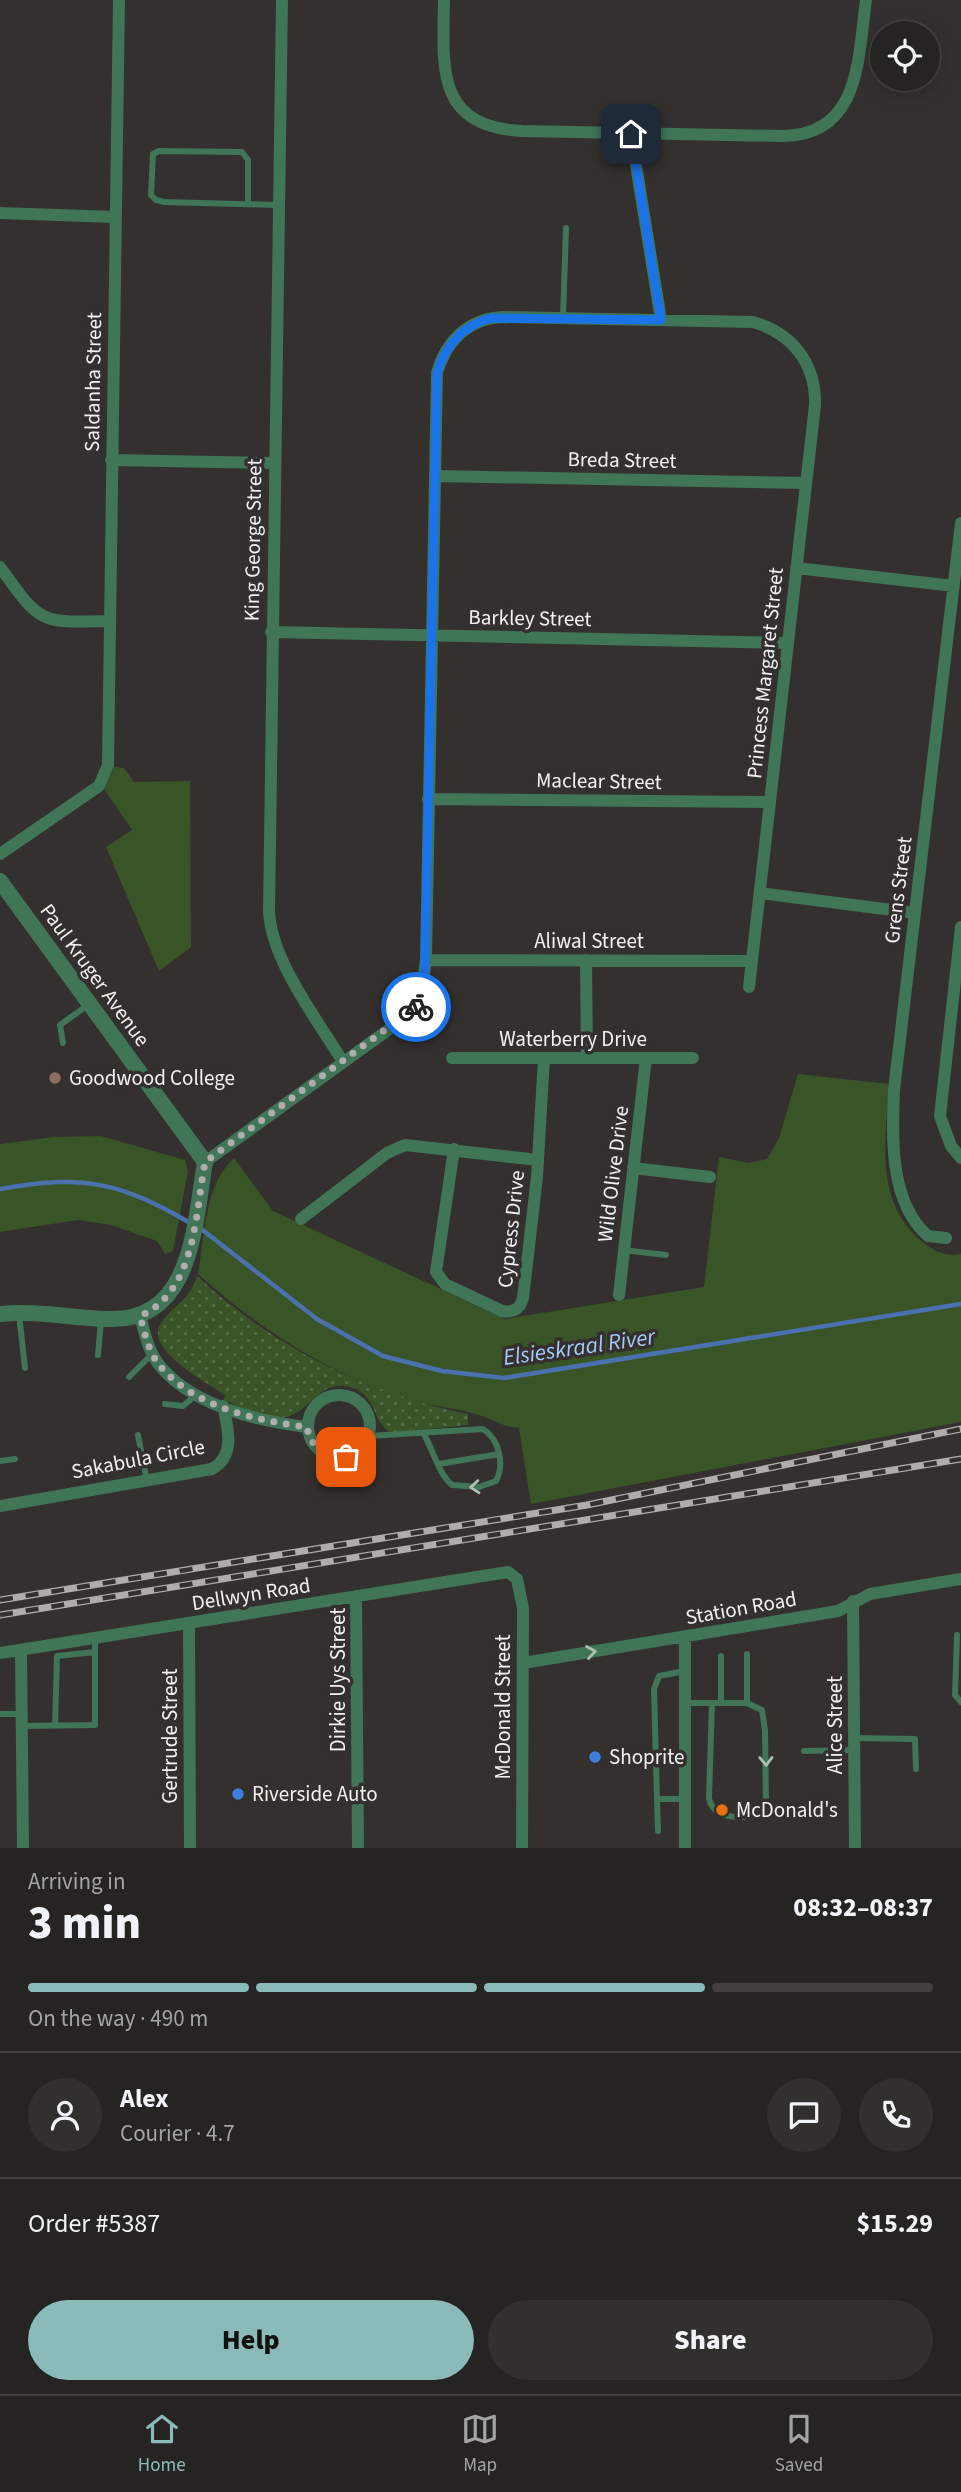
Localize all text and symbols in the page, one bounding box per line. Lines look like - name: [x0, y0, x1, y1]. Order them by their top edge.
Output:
- map controls: [870, 21, 940, 91]
- button: locate: [870, 21, 940, 91]
- pin: [601, 104, 661, 164]
- icon: home: [612, 115, 650, 153]
- street label: Saldanha Street: [77, 312, 109, 452]
- street label: Breda Street: [567, 444, 677, 476]
- street label: King George Street: [237, 458, 269, 622]
- street label: Princess Margaret Street: [739, 566, 791, 780]
- street label: Barkley Street: [468, 602, 592, 634]
- street label: Maclear Street: [536, 765, 662, 797]
- street label: Grens Street: [877, 835, 919, 945]
- street label: Paul Kruger Avenue: [33, 897, 157, 1053]
- street label: Aliwal Street: [534, 926, 644, 956]
- courier: [381, 972, 451, 1042]
- icon: bike: [397, 988, 435, 1026]
- street label: Waterberry Drive: [499, 1024, 647, 1054]
- place label: Goodwood College: [69, 1063, 235, 1093]
- marker: Goodwood College: [47, 1070, 63, 1086]
- street label: Wild Olive Drive: [590, 1104, 636, 1244]
- street label: Cypress Drive: [490, 1169, 532, 1289]
- water label: Elsieskraal River: [501, 1320, 658, 1374]
- pin: [316, 1427, 376, 1487]
- street label: Sakabula Circle: [69, 1431, 207, 1487]
- icon: bag: [327, 1438, 365, 1476]
- one-way arrow: [469, 1479, 480, 1494]
- street label: Dellwyn Road: [190, 1570, 312, 1618]
- street label: Station Road: [683, 1583, 799, 1633]
- street label: Dirkie Uys Street: [323, 1608, 353, 1752]
- street label: McDonald Street: [488, 1634, 518, 1780]
- one-way arrow: [585, 1645, 596, 1660]
- street label: Gertrude Street: [155, 1668, 185, 1804]
- street label: Alice Street: [820, 1676, 850, 1774]
- place label: Shoprite: [609, 1742, 684, 1772]
- marker: Shoprite: [587, 1749, 603, 1765]
- one-way arrow: [758, 1757, 774, 1767]
- place label: Riverside Auto: [252, 1779, 378, 1809]
- marker: Riverside Auto: [230, 1786, 246, 1802]
- place label: McDonald's: [736, 1795, 838, 1825]
- marker: McDonald's: [714, 1802, 730, 1818]
- text: Arriving in: [28, 1865, 126, 1898]
- text: 08:32–08:37: [793, 1889, 933, 1926]
- text: 3 min: [28, 1891, 141, 1956]
- text: On the way · 490 m: [28, 2002, 208, 2035]
- button: person: [28, 2078, 102, 2152]
- button: chat: [767, 2078, 841, 2152]
- button: phone: [859, 2078, 933, 2152]
- text: Alex: [120, 2080, 169, 2117]
- text: Courier · 4.7: [120, 2117, 235, 2150]
- text: Order #5387: [28, 2205, 160, 2242]
- text: $15.29: [857, 2205, 933, 2242]
- button: Help: [28, 2300, 474, 2380]
- button: Share: [488, 2300, 933, 2380]
- tab: Home: [138, 2410, 186, 2479]
- tab: Map: [461, 2410, 499, 2479]
- tab: Saved: [775, 2410, 823, 2479]

